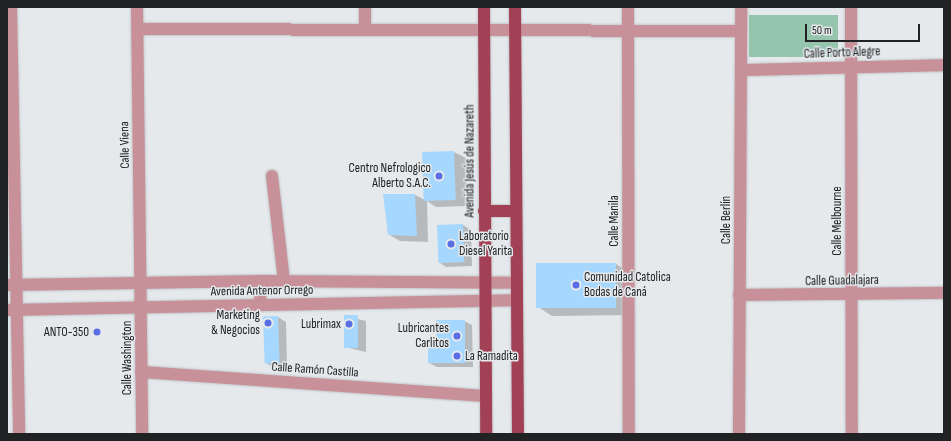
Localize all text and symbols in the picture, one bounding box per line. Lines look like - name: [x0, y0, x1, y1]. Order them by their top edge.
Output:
- scale bar: [807, 16, 922, 42]
- text: 50 m: [812, 23, 832, 38]
- street label: Calle Porto Alegre: [803, 44, 881, 62]
- street label: Avenida Jesús de Nazareth: [462, 104, 478, 218]
- street label: Calle Viena: [117, 121, 133, 169]
- place label: Centro Nefrologico Alberto S.A.C.: [349, 161, 431, 192]
- marker: Centro Nefrologico Alberto S.A.C.: [434, 171, 444, 181]
- street label: Calle Melbourne: [829, 186, 845, 256]
- street label: Calle Manila: [606, 195, 622, 247]
- street label: Calle Berlín: [718, 196, 734, 244]
- place label: Laboratorio Diesel Yarita: [459, 229, 512, 260]
- marker: Laboratorio Diesel Yarita: [446, 239, 456, 249]
- place label: Comunidad Catolica Bodas de Caná: [584, 270, 671, 301]
- street label: Calle Guadalajara: [805, 273, 879, 289]
- marker: Comunidad Catolica Bodas de Caná: [571, 280, 581, 290]
- street label: Avenida Antenor Orrego: [210, 282, 314, 300]
- place label: Marketing & Negocios: [211, 308, 260, 339]
- place label: Lubrimax: [301, 316, 341, 332]
- marker: Marketing & Negocios: [263, 318, 273, 328]
- marker: Lubrimax: [344, 319, 354, 329]
- street label: Calle Washington: [119, 321, 135, 395]
- place label: Lubricantes Carlitos: [398, 321, 449, 352]
- place label: ANTO-350: [44, 324, 89, 340]
- marker: ANTO-350: [92, 327, 102, 337]
- marker: Lubricantes Carlitos: [452, 331, 462, 341]
- place label: La Ramadita: [465, 348, 518, 364]
- marker: La Ramadita: [452, 351, 462, 361]
- street label: Calle Ramón Castilla: [271, 359, 359, 381]

